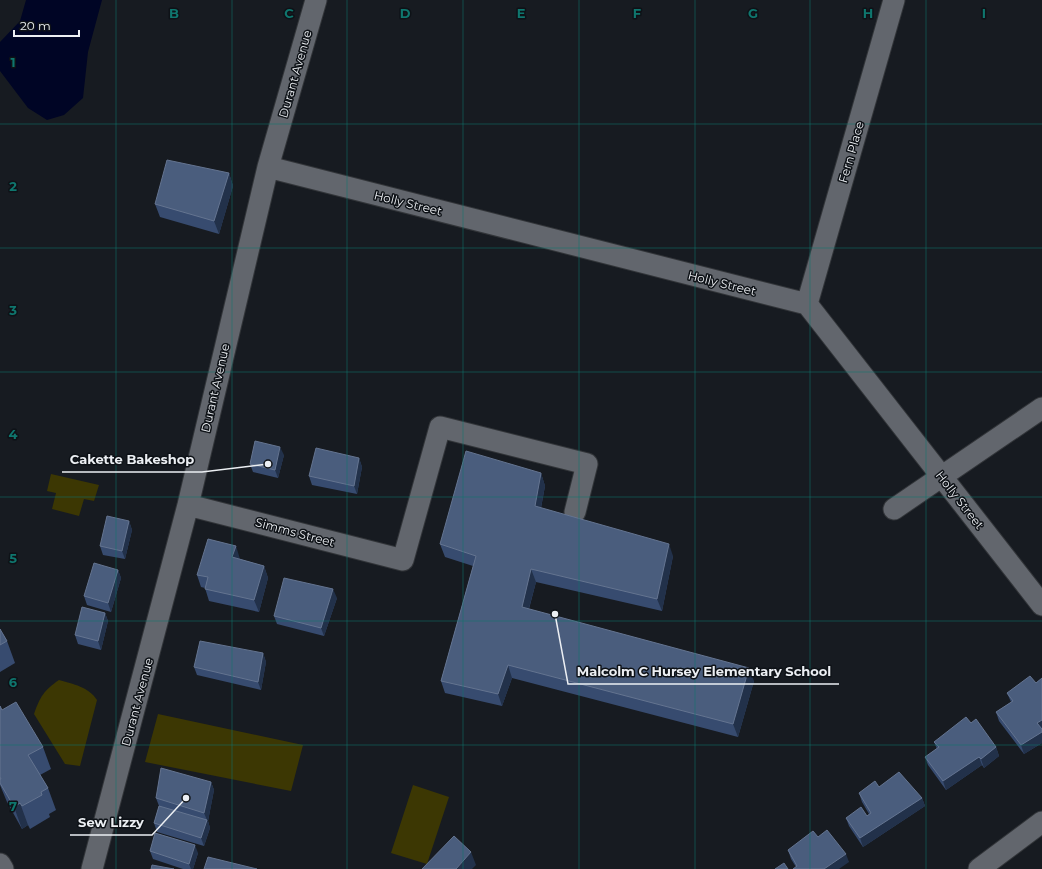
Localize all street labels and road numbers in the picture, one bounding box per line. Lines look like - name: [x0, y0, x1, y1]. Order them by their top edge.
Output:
- street label: Durant Avenue: [275, 28, 315, 120]
- street label: Fern Place: [835, 119, 867, 185]
- street label: Holly Street: [372, 187, 444, 219]
- street label: Holly Street: [686, 267, 758, 299]
- street label: Durant Avenue: [197, 342, 233, 434]
- street label: Holly Street: [933, 468, 987, 532]
- street label: Simms Street: [254, 514, 336, 550]
- street label: Durant Avenue: [118, 656, 156, 748]

